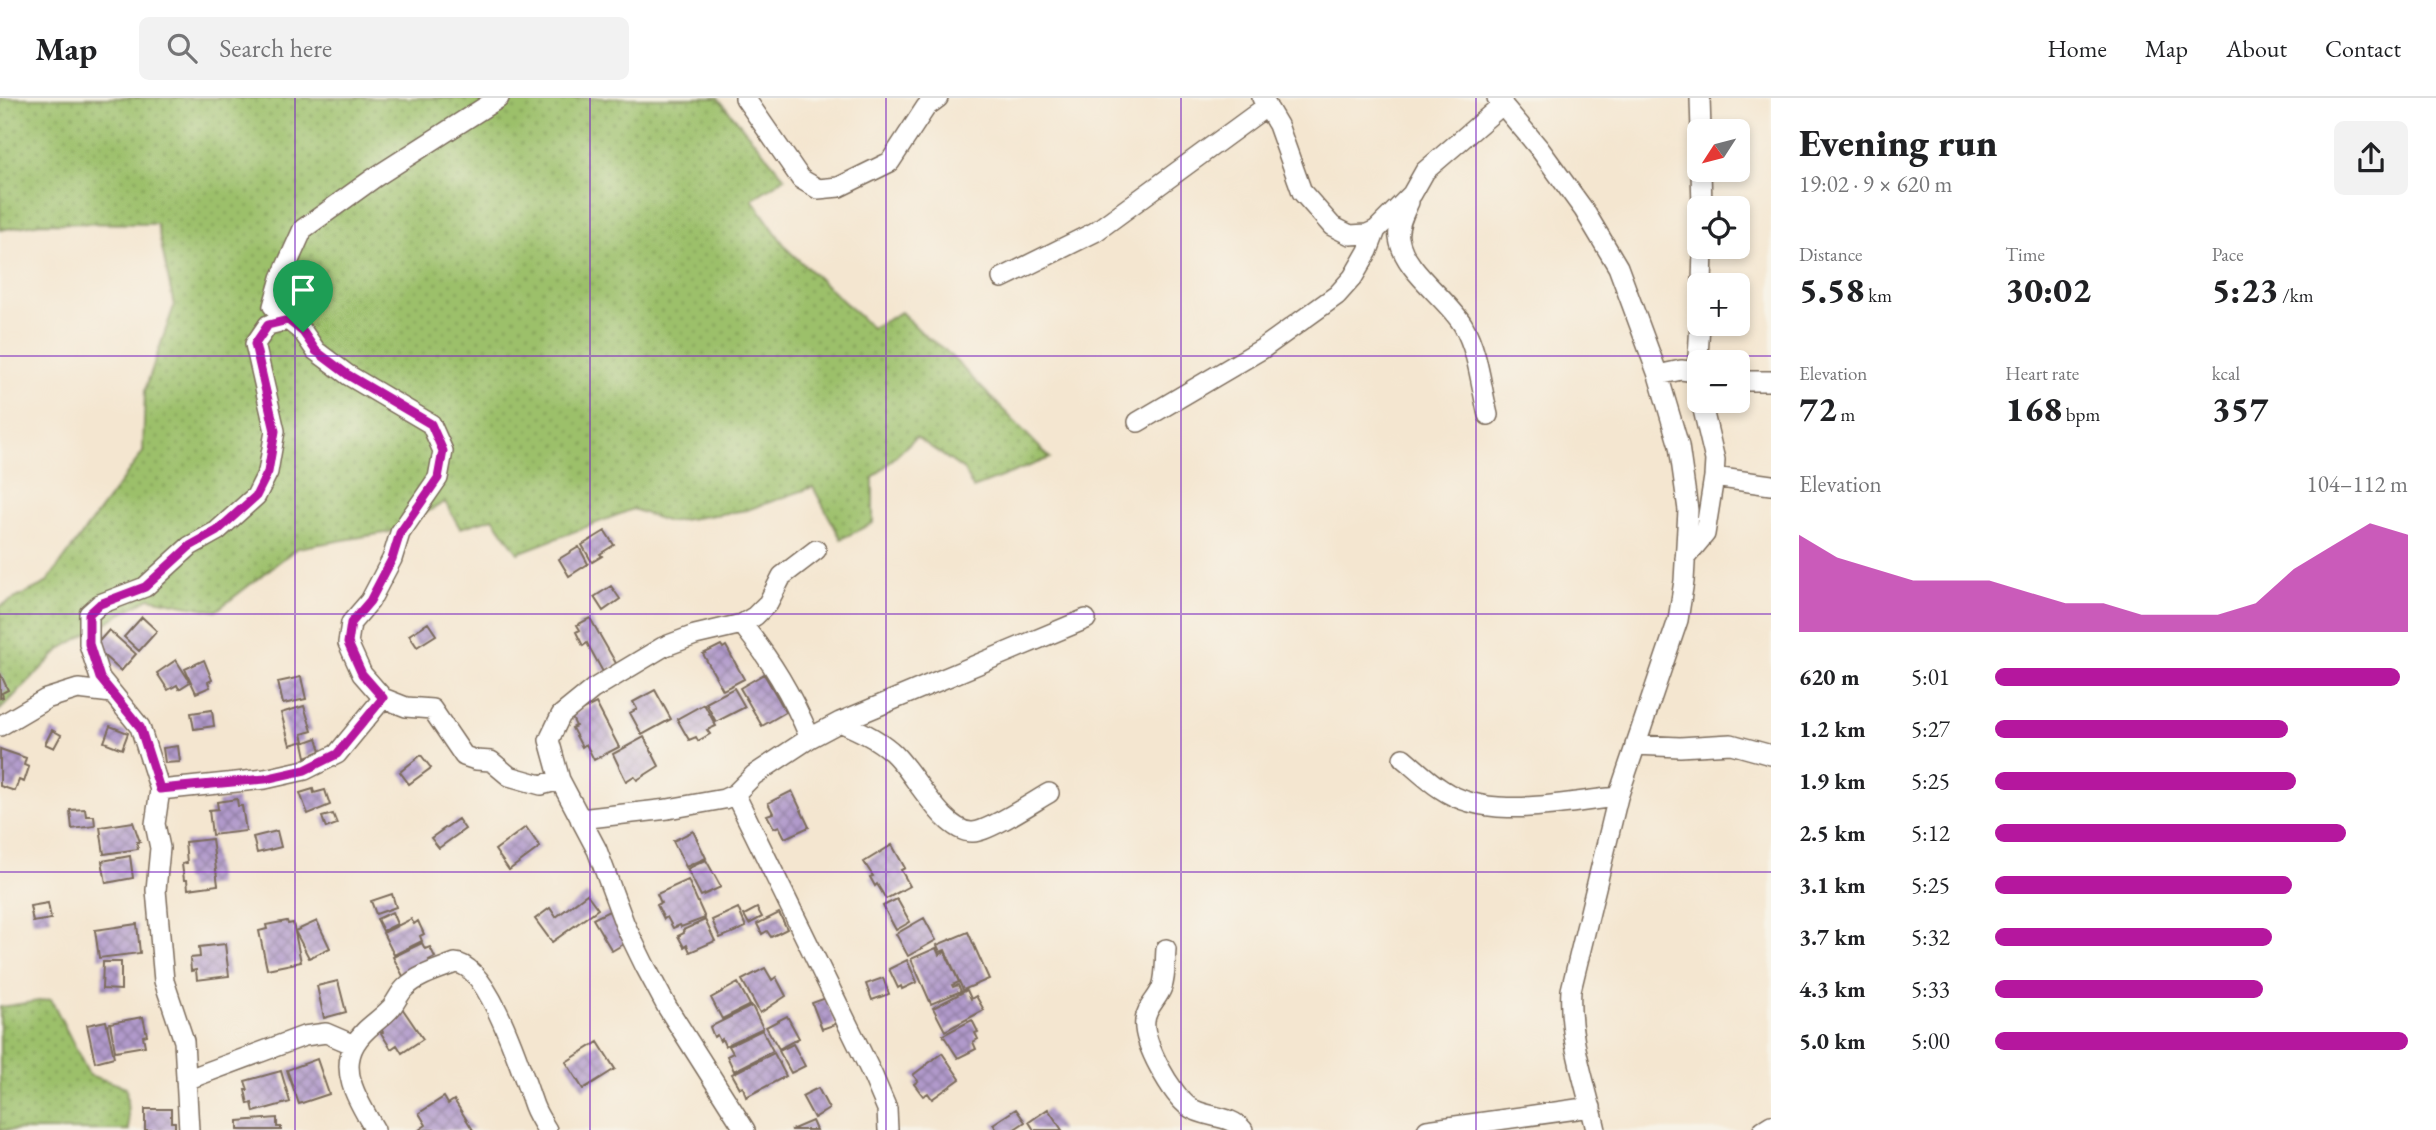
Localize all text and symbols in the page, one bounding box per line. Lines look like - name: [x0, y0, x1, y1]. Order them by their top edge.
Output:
- search box: [139, 17, 629, 80]
- text: Map: [35, 27, 97, 70]
- icon: search: [163, 29, 201, 67]
- text: Search here: [219, 31, 332, 65]
- text: Home: [2047, 33, 2107, 64]
- text: Map: [2145, 33, 2188, 64]
- text: About: [2226, 33, 2287, 64]
- text: Contact: [2325, 33, 2401, 64]
- text: Evening run: [1799, 118, 1997, 167]
- north arrow: [1687, 119, 1750, 182]
- map controls: [1687, 119, 1750, 413]
- button: share: [2334, 121, 2408, 195]
- text: 19:02 · 9 × 620 m: [1799, 169, 1952, 199]
- button: locate: [1687, 196, 1750, 259]
- text: Distance: [1799, 242, 1862, 267]
- text: Time: [2005, 242, 2045, 267]
- text: Pace: [2212, 242, 2244, 267]
- pin: [273, 260, 333, 332]
- text: 5.58: [1799, 267, 1865, 312]
- text: 30:02: [2005, 267, 2091, 312]
- text: 5:23: [2212, 267, 2278, 312]
- icon: arrive: [284, 271, 322, 309]
- button: +: [1687, 273, 1750, 336]
- text: km: [1865, 283, 1892, 308]
- text: /km: [2278, 283, 2314, 308]
- button: −: [1687, 350, 1750, 413]
- text: Elevation: [1799, 361, 1867, 386]
- text: Heart rate: [2005, 361, 2079, 386]
- text: kcal: [2212, 361, 2240, 386]
- text: 72: [1799, 386, 1837, 431]
- text: 168: [2005, 386, 2062, 431]
- text: 357: [2212, 386, 2268, 431]
- text: m: [1837, 402, 1855, 427]
- text: bpm: [2062, 402, 2100, 427]
- text: Elevation: [1799, 469, 1882, 499]
- text: 104–112 m: [2307, 469, 2408, 499]
- text: 620 m: [1799, 662, 1860, 692]
- text: 5:01: [1911, 662, 1950, 692]
- text: 1.2 km: [1799, 714, 1866, 744]
- text: 5:27: [1911, 714, 1950, 744]
- text: 1.9 km: [1799, 766, 1866, 796]
- text: 5:25: [1911, 766, 1950, 796]
- text: 2.5 km: [1799, 818, 1866, 848]
- text: 5:12: [1911, 818, 1950, 848]
- text: 3.1 km: [1799, 870, 1866, 900]
- text: 5:25: [1911, 870, 1950, 900]
- text: 3.7 km: [1799, 922, 1866, 952]
- text: 5:32: [1911, 922, 1950, 952]
- text: 4.3 km: [1799, 974, 1866, 1004]
- text: 5:33: [1911, 974, 1950, 1004]
- text: 5.0 km: [1799, 1026, 1866, 1056]
- text: 5:00: [1911, 1026, 1950, 1056]

